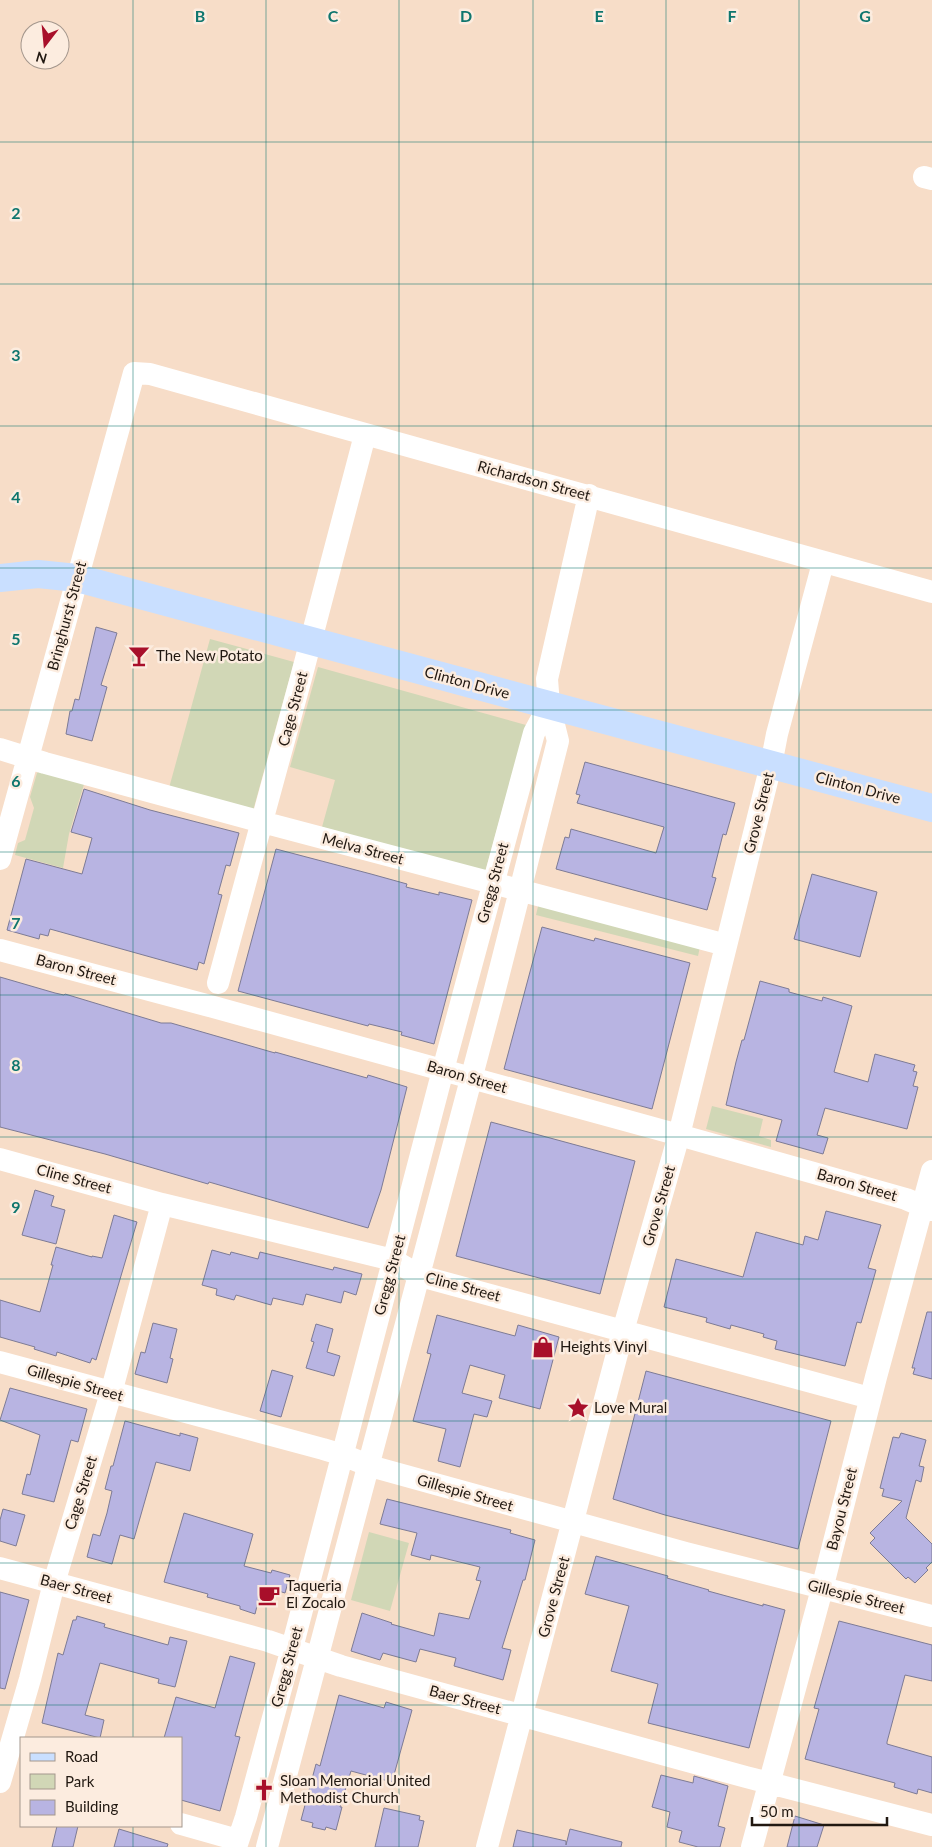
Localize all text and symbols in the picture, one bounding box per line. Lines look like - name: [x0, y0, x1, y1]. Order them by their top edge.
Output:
- text: B: [195, 6, 205, 25]
- text: C: [328, 6, 339, 25]
- text: D: [460, 6, 472, 25]
- text: E: [594, 6, 604, 25]
- text: F: [727, 6, 737, 25]
- text: G: [859, 6, 871, 25]
- north arrow: [20, 20, 70, 70]
- text: N: [34, 48, 49, 68]
- text: 2: [11, 203, 21, 222]
- text: 3: [11, 345, 21, 364]
- street label: Richardson Street: [476, 456, 593, 504]
- text: 4: [11, 487, 21, 506]
- street label: Bringhurst Street: [43, 559, 89, 672]
- text: 5: [11, 629, 21, 648]
- bar icon: The New Potato: [126, 643, 152, 669]
- place label: The New Potato: [156, 646, 263, 664]
- street label: Clinton Drive: [423, 662, 512, 702]
- street label: Cage Street: [273, 669, 311, 748]
- street label: Clinton Drive: [814, 767, 903, 807]
- street label: Grove Street: [739, 770, 777, 855]
- text: 6: [11, 771, 21, 790]
- street label: Melva Street: [321, 829, 407, 868]
- street label: Gregg Street: [473, 840, 512, 925]
- text: 7: [11, 913, 21, 932]
- street label: Baron Street: [34, 950, 119, 989]
- text: 8: [11, 1055, 21, 1074]
- street label: Baron Street: [425, 1056, 510, 1096]
- street label: Cline Street: [35, 1159, 114, 1197]
- street label: Grove Street: [638, 1163, 678, 1248]
- street label: Baron Street: [815, 1164, 900, 1204]
- text: 9: [11, 1197, 21, 1216]
- street label: Gregg Street: [370, 1232, 409, 1317]
- street label: Cline Street: [424, 1267, 503, 1305]
- shop icon: Heights Vinyl: [530, 1334, 556, 1360]
- place label: Heights Vinyl: [560, 1337, 647, 1355]
- street label: Gillespie Street: [25, 1360, 126, 1405]
- place icon: Love Mural: [565, 1395, 591, 1421]
- place label: Love Mural: [594, 1398, 667, 1416]
- street label: Cage Street: [60, 1453, 100, 1532]
- street label: Bayou Street: [822, 1465, 860, 1552]
- street label: Gillespie Street: [415, 1470, 516, 1515]
- street label: Grove Street: [534, 1554, 573, 1639]
- street label: Baer Street: [38, 1570, 115, 1606]
- street label: Gillespie Street: [806, 1575, 907, 1617]
- place label: Taqueria El Zocalo: [286, 1576, 346, 1611]
- cafe icon: Taqueria El Zocalo: [256, 1582, 282, 1608]
- street label: Gregg Street: [267, 1624, 306, 1709]
- street label: Baer Street: [427, 1681, 504, 1717]
- legend: [20, 1737, 182, 1827]
- text: Road: [65, 1747, 98, 1765]
- place label: Sloan Memorial United Methodist Church: [280, 1771, 431, 1806]
- text: Park: [65, 1772, 95, 1790]
- church icon: Sloan Memorial United Methodist Church: [251, 1777, 277, 1803]
- scale bar: [752, 1794, 887, 1826]
- text: Building: [65, 1797, 118, 1815]
- text: 50 m: [760, 1802, 794, 1820]

